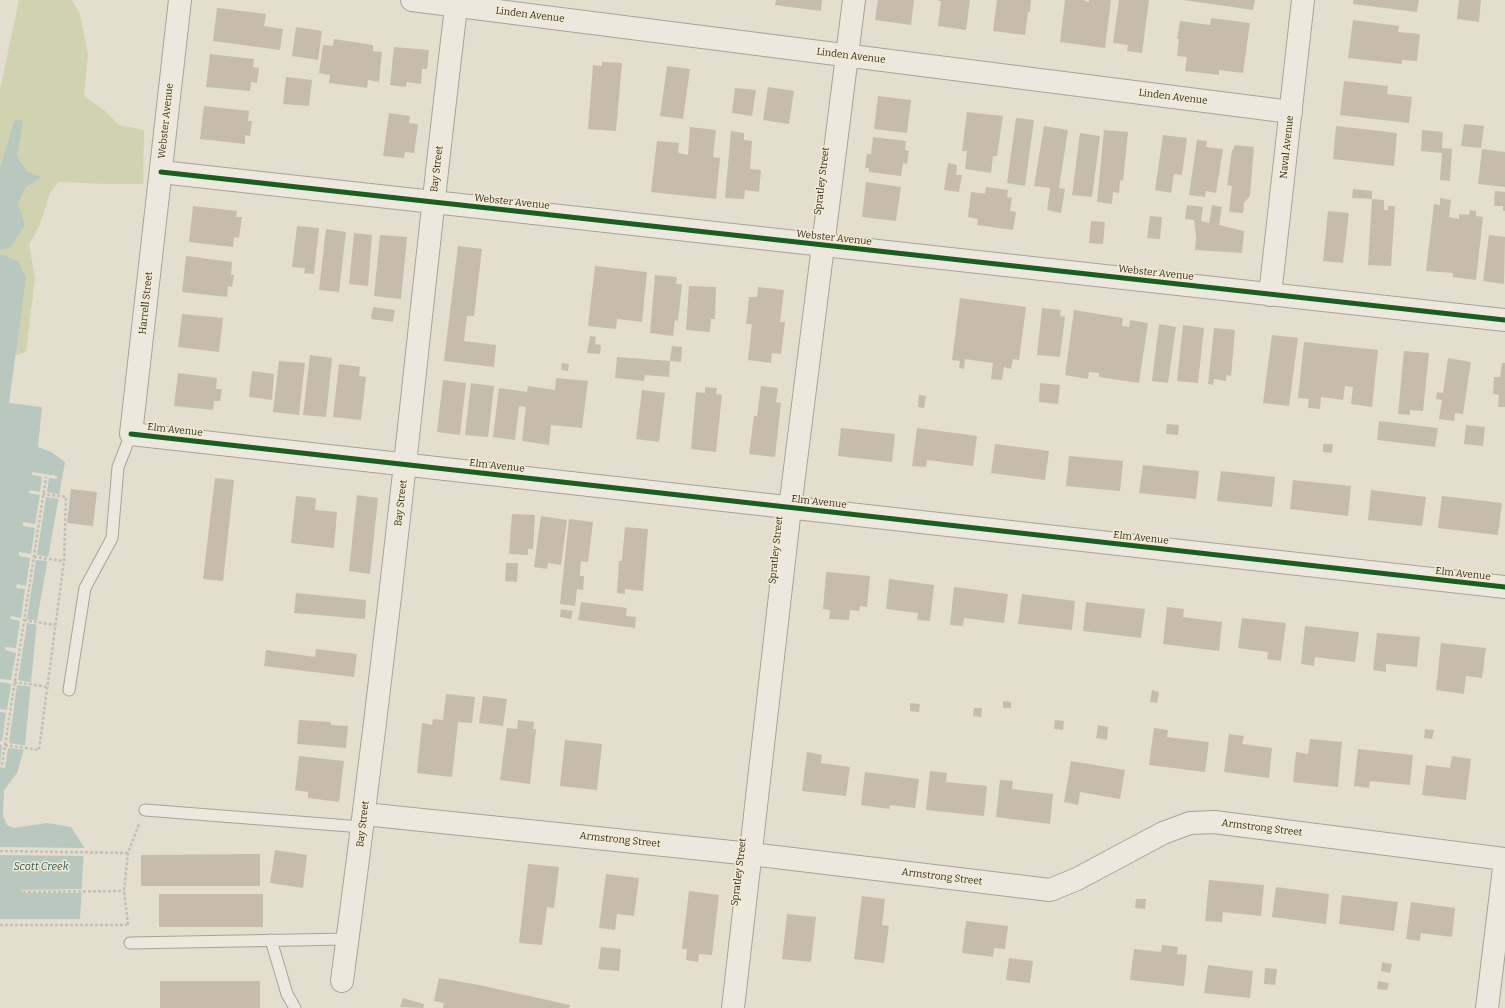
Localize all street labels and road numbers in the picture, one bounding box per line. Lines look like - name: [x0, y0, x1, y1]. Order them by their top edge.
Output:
- street label: Linden Avenue: [495, 5, 565, 25]
- street label: Linden Avenue: [816, 46, 886, 66]
- street label: Webster Avenue: [156, 83, 176, 159]
- street label: Linden Avenue: [1138, 87, 1208, 107]
- street label: Naval Avenue: [1278, 115, 1296, 179]
- street label: Bay Street: [428, 145, 446, 193]
- street label: Spratley Street: [812, 146, 832, 216]
- street label: Webster Avenue: [474, 192, 550, 212]
- street label: Webster Avenue: [796, 228, 872, 248]
- street label: Webster Avenue: [1118, 263, 1194, 283]
- street label: Harrell Street: [137, 271, 155, 335]
- street label: Elm Avenue: [147, 421, 203, 439]
- street label: Elm Avenue: [469, 457, 525, 475]
- street label: Bay Street: [392, 479, 410, 527]
- street label: Elm Avenue: [791, 493, 847, 511]
- street label: Spratley Street: [766, 515, 786, 585]
- street label: Elm Avenue: [1113, 529, 1169, 547]
- street label: Elm Avenue: [1435, 565, 1491, 583]
- street label: Bay Street: [354, 800, 372, 848]
- street label: Armstrong Street: [1221, 817, 1303, 839]
- street label: Armstrong Street: [579, 830, 661, 850]
- street label: Spratley Street: [729, 837, 749, 907]
- street label: Armstrong Street: [901, 866, 983, 888]

